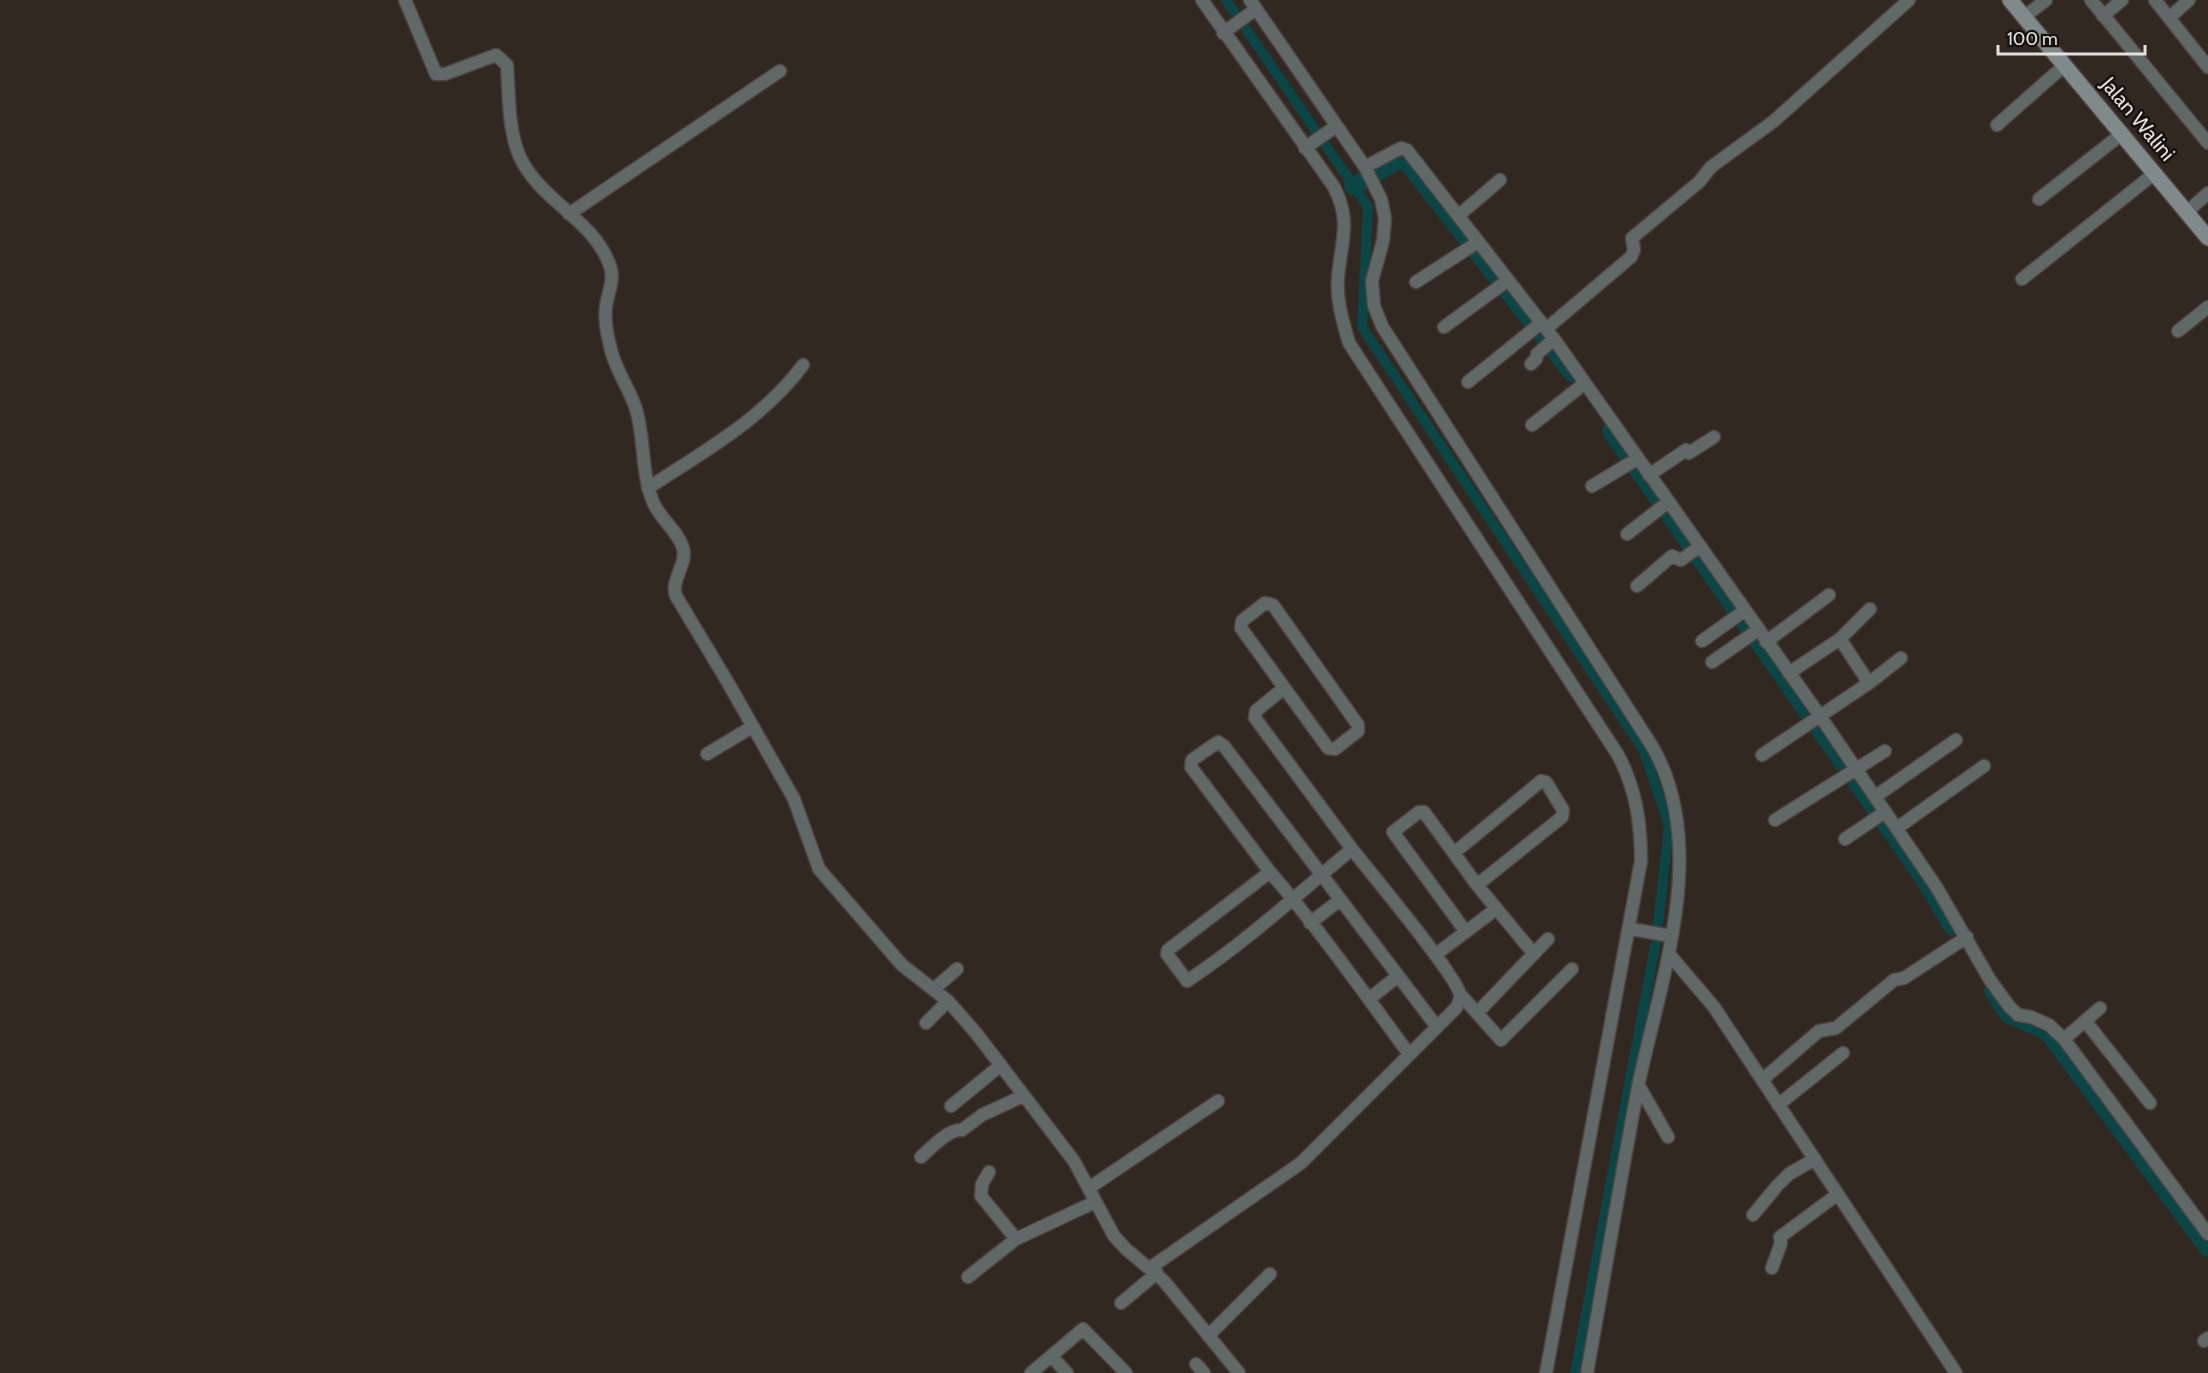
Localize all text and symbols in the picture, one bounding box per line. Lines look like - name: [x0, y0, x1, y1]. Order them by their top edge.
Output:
- scale bar: [1998, 18, 2145, 56]
- text: 100 m: [2007, 28, 2058, 50]
- street label: Jalan Walini: [2096, 71, 2181, 166]

